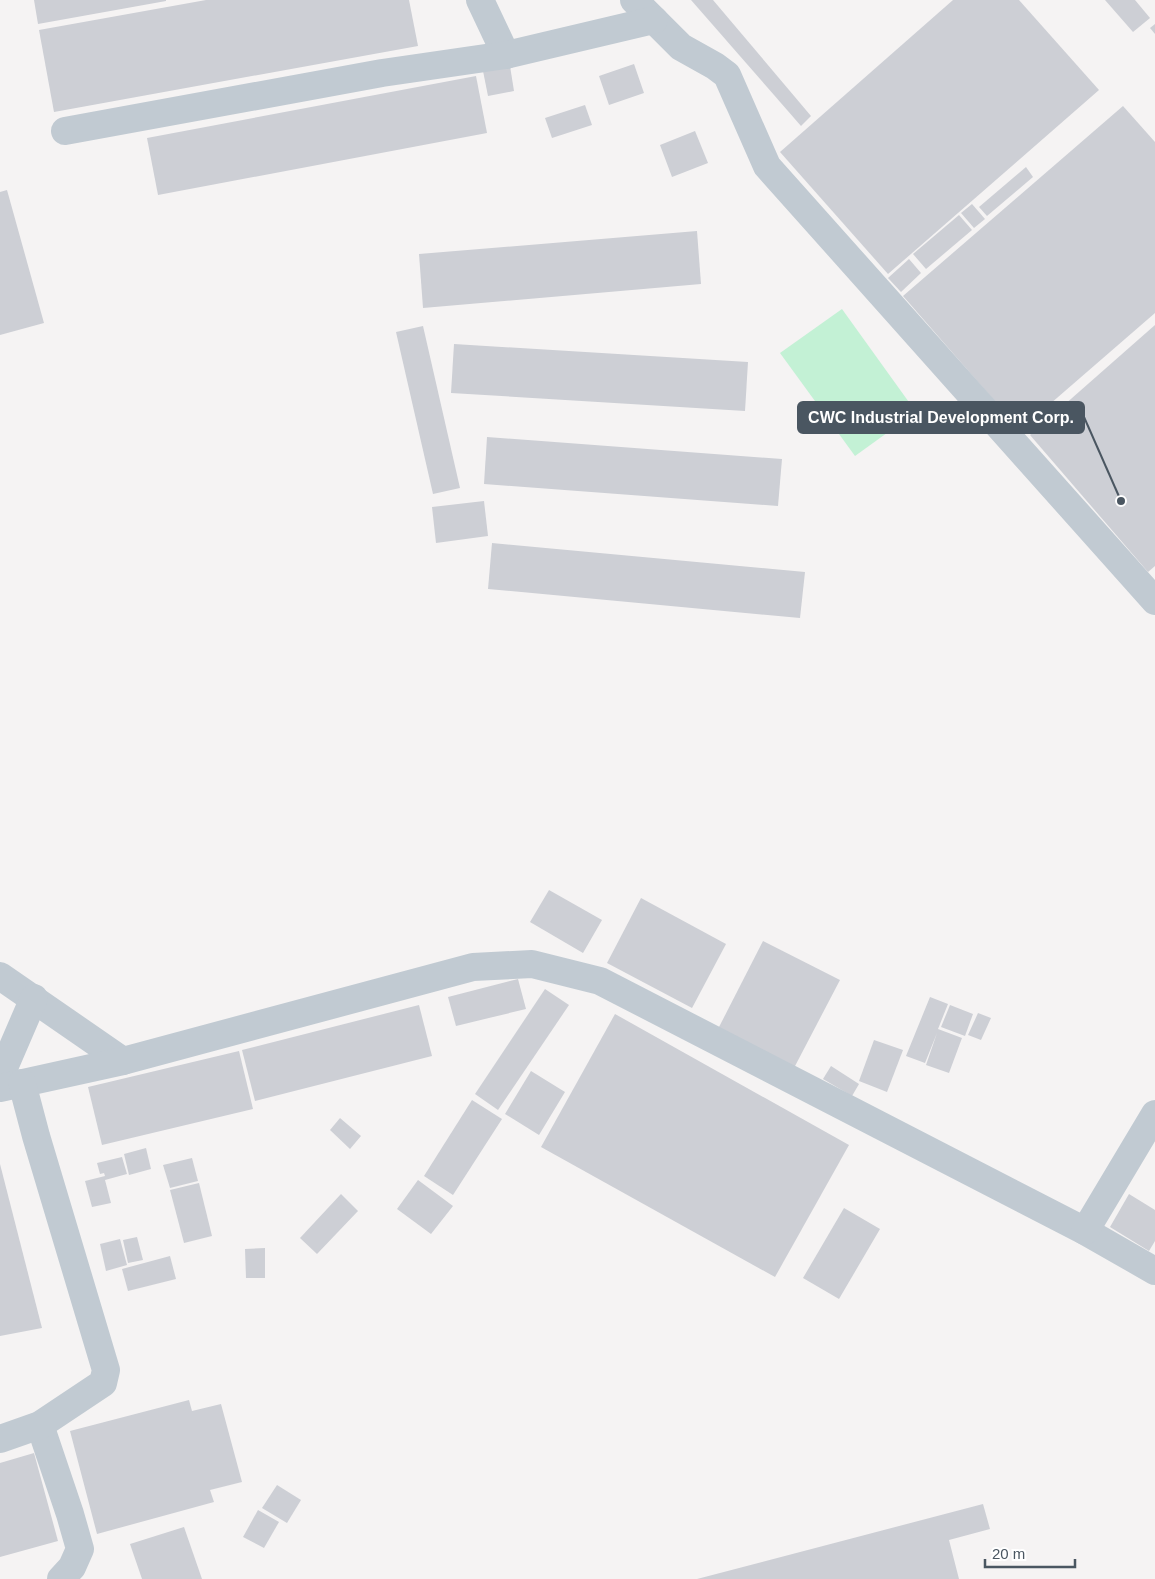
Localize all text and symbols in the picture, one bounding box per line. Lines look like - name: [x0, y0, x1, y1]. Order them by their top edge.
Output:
- callout: CWC Industrial Development Corp.: [798, 402, 1084, 433]
- text: CWC Industrial Development Corp.: [808, 409, 1074, 426]
- scale bar: [985, 1536, 1075, 1568]
- text: 20 m: [992, 1545, 1025, 1562]

